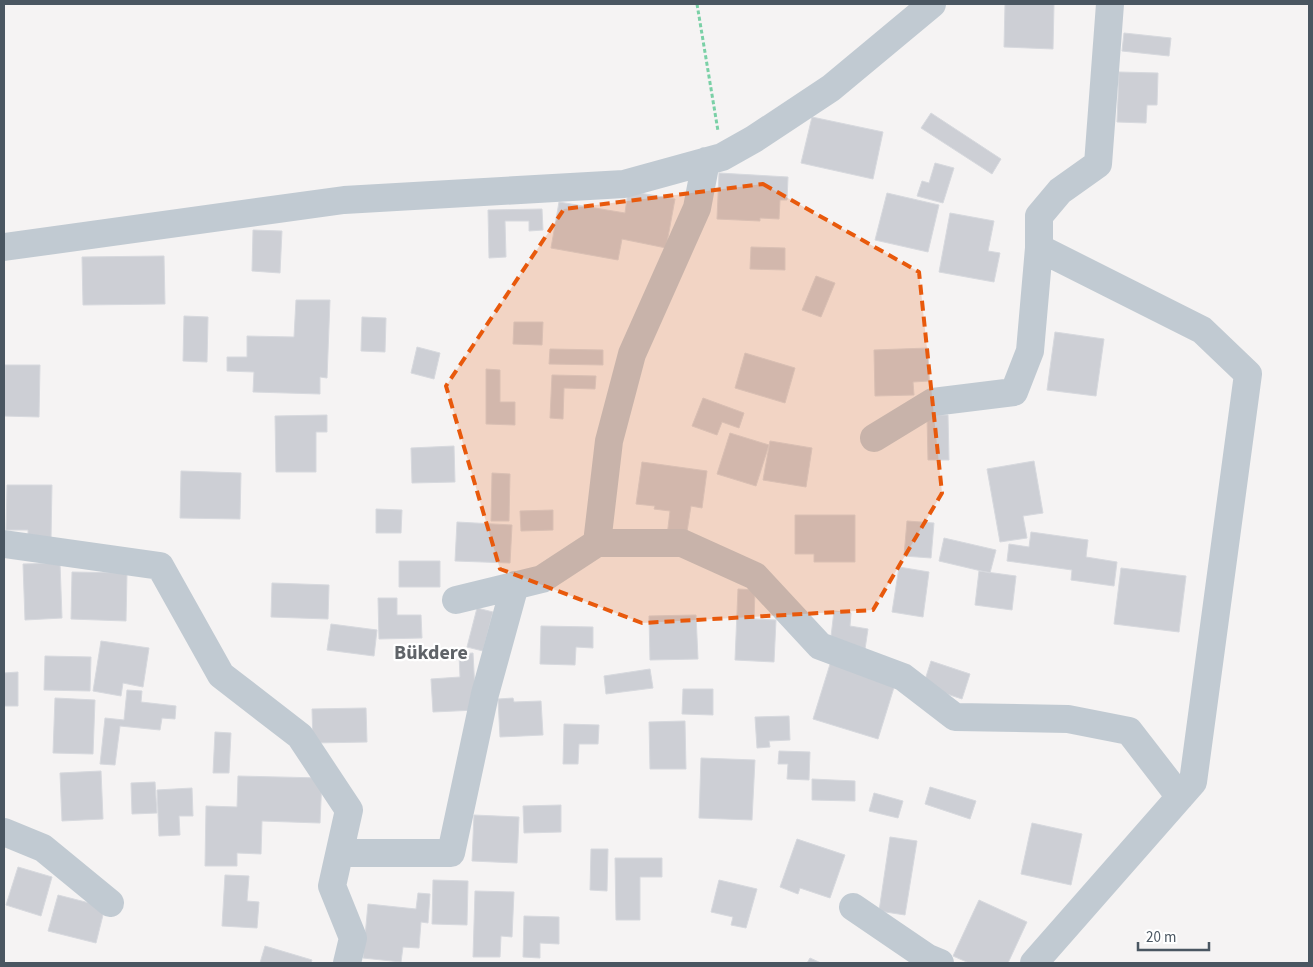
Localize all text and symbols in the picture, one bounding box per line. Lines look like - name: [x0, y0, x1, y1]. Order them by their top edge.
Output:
- district label: Bükdere: [394, 639, 468, 667]
- scale bar: [1138, 920, 1209, 952]
- text: 20 m: [1146, 927, 1176, 948]

